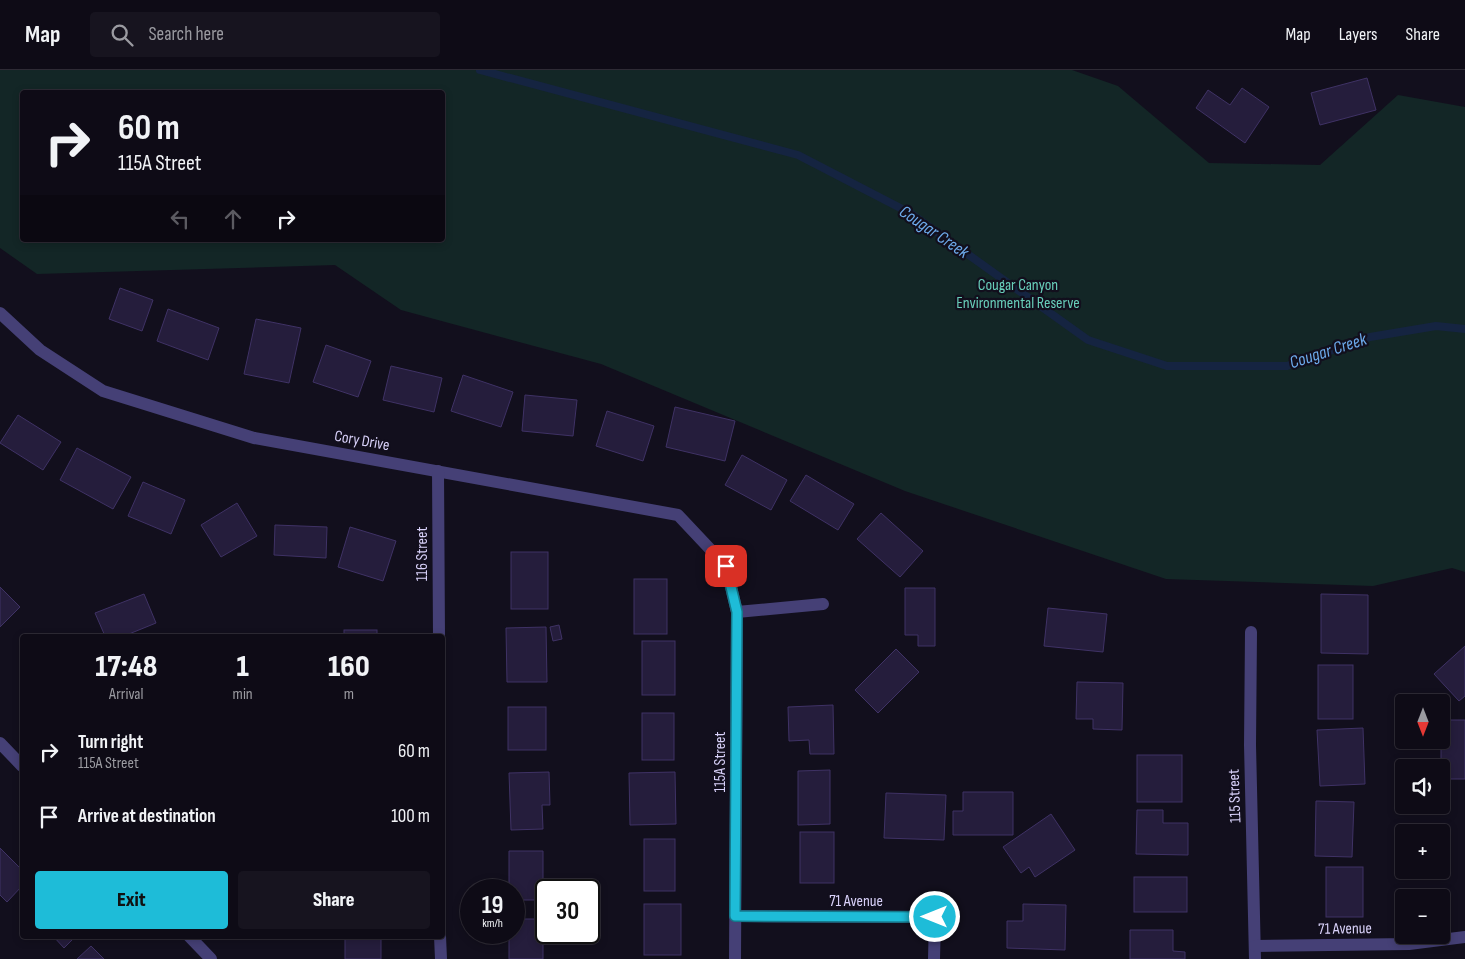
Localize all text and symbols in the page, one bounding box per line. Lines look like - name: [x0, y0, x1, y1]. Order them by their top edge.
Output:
- search box: [90, 12, 440, 57]
- text: Map: [25, 20, 60, 49]
- icon: search: [108, 21, 136, 49]
- text: Search here: [148, 23, 224, 46]
- text: Map: [1286, 24, 1311, 45]
- text: Layers: [1339, 24, 1378, 45]
- text: Share: [1406, 24, 1440, 45]
- text: 60 m: [118, 107, 180, 150]
- icon: right: [35, 110, 100, 175]
- text: 115A Street: [118, 150, 202, 177]
- water label: Cougar Creek: [895, 201, 974, 264]
- icon: left: [166, 205, 194, 233]
- icon: ahead: [219, 205, 247, 233]
- icon: right: [272, 205, 300, 233]
- park label: Cougar Canyon Environmental Reserve: [956, 276, 1080, 313]
- water label: Cougar Creek: [1287, 328, 1370, 373]
- street label: Cory Drive: [333, 427, 391, 455]
- street label: 116 Street: [413, 527, 432, 581]
- pin: [705, 545, 747, 587]
- icon: arrive: [712, 552, 740, 580]
- text: 17:48: [95, 649, 157, 685]
- text: 1: [237, 649, 249, 685]
- text: 160: [328, 649, 370, 685]
- text: Arrival: [109, 685, 144, 704]
- text: min: [233, 685, 253, 704]
- text: m: [344, 685, 354, 704]
- north arrow: [1395, 694, 1450, 749]
- map controls: [1395, 694, 1450, 944]
- text: Turn right: [78, 731, 143, 754]
- street label: 115A Street: [711, 732, 730, 792]
- icon: right: [35, 738, 63, 766]
- text: 60 m: [398, 740, 430, 763]
- text: 115A Street: [78, 754, 139, 773]
- button: sound: [1395, 759, 1450, 814]
- street label: 115 Street: [1225, 769, 1245, 823]
- icon: arrive: [35, 803, 63, 831]
- text: Arrive at destination: [78, 805, 216, 828]
- text: 100 m: [391, 805, 430, 828]
- button: +: [1395, 824, 1450, 879]
- button: Exit: [35, 871, 228, 929]
- button: Share: [238, 871, 430, 929]
- speed limit sign: 30: [535, 879, 600, 944]
- button: −: [1395, 889, 1450, 944]
- text: 19: [482, 890, 503, 921]
- position arrow: [908, 890, 960, 942]
- street label: 71 Avenue: [829, 892, 883, 911]
- text: km/h: [482, 916, 503, 931]
- street label: 71 Avenue: [1318, 919, 1372, 939]

